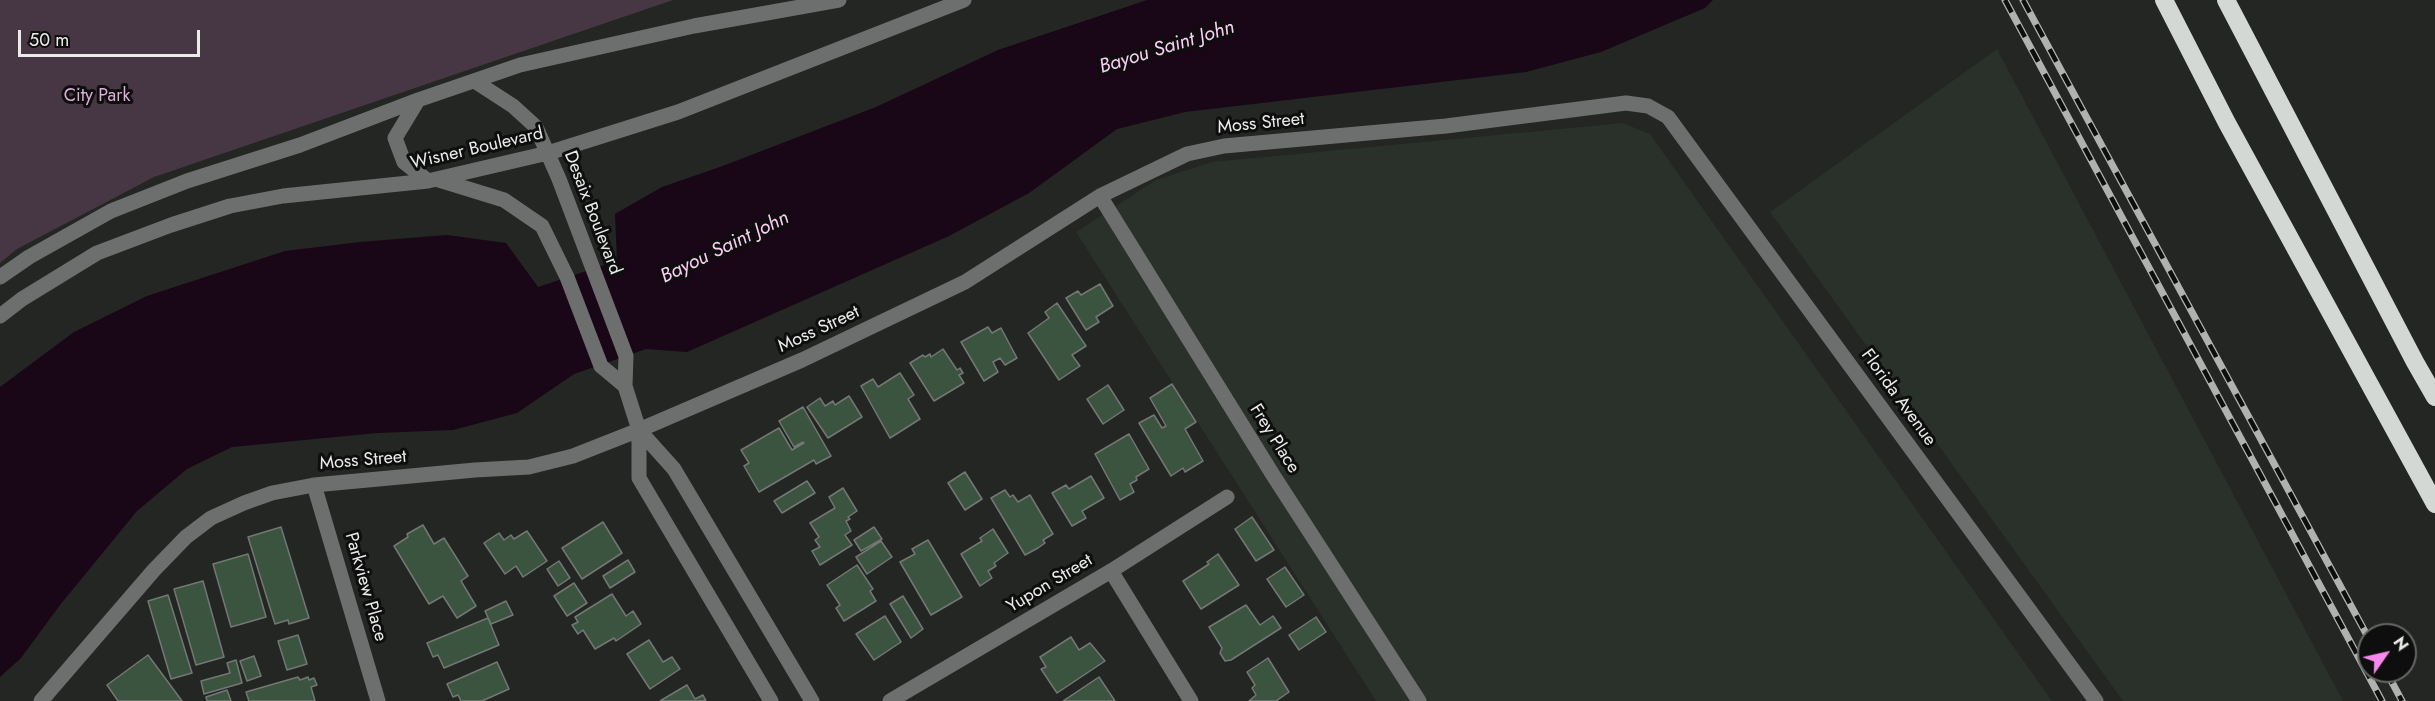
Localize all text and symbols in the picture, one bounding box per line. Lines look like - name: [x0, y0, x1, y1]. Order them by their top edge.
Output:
- water label: Bayou Saint John: [1097, 16, 1237, 80]
- scale bar: [21, 18, 202, 56]
- text: 50 m: [29, 27, 69, 53]
- park label: City Park: [64, 86, 130, 108]
- street label: Moss Street: [1216, 109, 1306, 139]
- street label: Wisner Boulevard: [409, 123, 545, 175]
- street label: Desaix Boulevard: [559, 148, 625, 278]
- water label: Bayou Saint John: [657, 207, 793, 289]
- street label: Moss Street: [775, 302, 863, 358]
- street label: Florida Avenue: [1856, 345, 1940, 451]
- street label: Frey Place: [1244, 400, 1304, 478]
- street label: Moss Street: [319, 446, 407, 476]
- street label: Parkview Place: [339, 530, 391, 644]
- street label: Yupon Street: [1003, 550, 1097, 618]
- north arrow: [2357, 623, 2417, 683]
- text: N: [2388, 632, 2414, 655]

